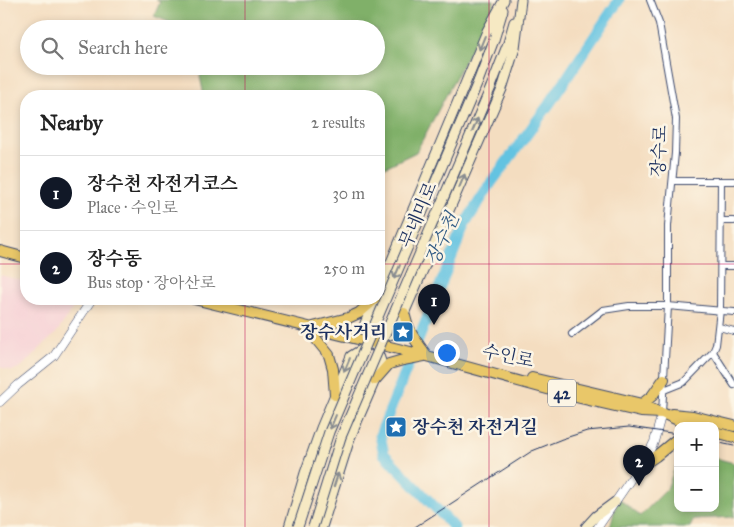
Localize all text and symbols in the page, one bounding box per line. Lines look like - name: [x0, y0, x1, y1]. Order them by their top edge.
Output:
- search box: [20, 20, 385, 75]
- icon: search: [38, 34, 66, 62]
- one-way arrow: [477, 35, 486, 50]
- text: Search here: [78, 36, 168, 59]
- text: Nearby: [40, 110, 103, 136]
- text: 2 results: [311, 113, 365, 132]
- one-way arrow: [470, 118, 480, 133]
- street label: 장수로: [647, 124, 671, 178]
- text: 장수천 자전거코스: [87, 172, 238, 195]
- one-way arrow: [457, 174, 467, 189]
- street label: 무네미로: [394, 179, 442, 251]
- text: 1: [53, 184, 59, 203]
- text: 30 m: [332, 184, 365, 203]
- text: Place · 수인로: [87, 198, 177, 217]
- water label: 장수천: [420, 208, 464, 269]
- text: 장수동: [87, 247, 142, 270]
- text: 2: [52, 259, 60, 278]
- text: 250 m: [324, 259, 365, 278]
- one-way arrow: [392, 264, 402, 279]
- text: Bus stop · 장아산로: [87, 273, 215, 292]
- pin: 1: [418, 284, 450, 325]
- place icon: 장수사거리: [391, 320, 415, 344]
- place label: 장수사거리: [300, 321, 387, 343]
- your location: [434, 340, 460, 366]
- street label: 수인로: [480, 340, 536, 372]
- one-way arrow: [342, 357, 352, 372]
- road number: 42: [548, 379, 576, 406]
- one-way arrow: [328, 414, 338, 429]
- place icon: 장수천 자전거길: [384, 415, 408, 439]
- place label: 장수천 자전거길: [412, 416, 538, 438]
- map controls: [674, 422, 719, 512]
- button: +: [674, 422, 719, 467]
- pin: 2: [623, 445, 655, 486]
- button: −: [674, 467, 719, 512]
- one-way arrow: [332, 473, 341, 489]

